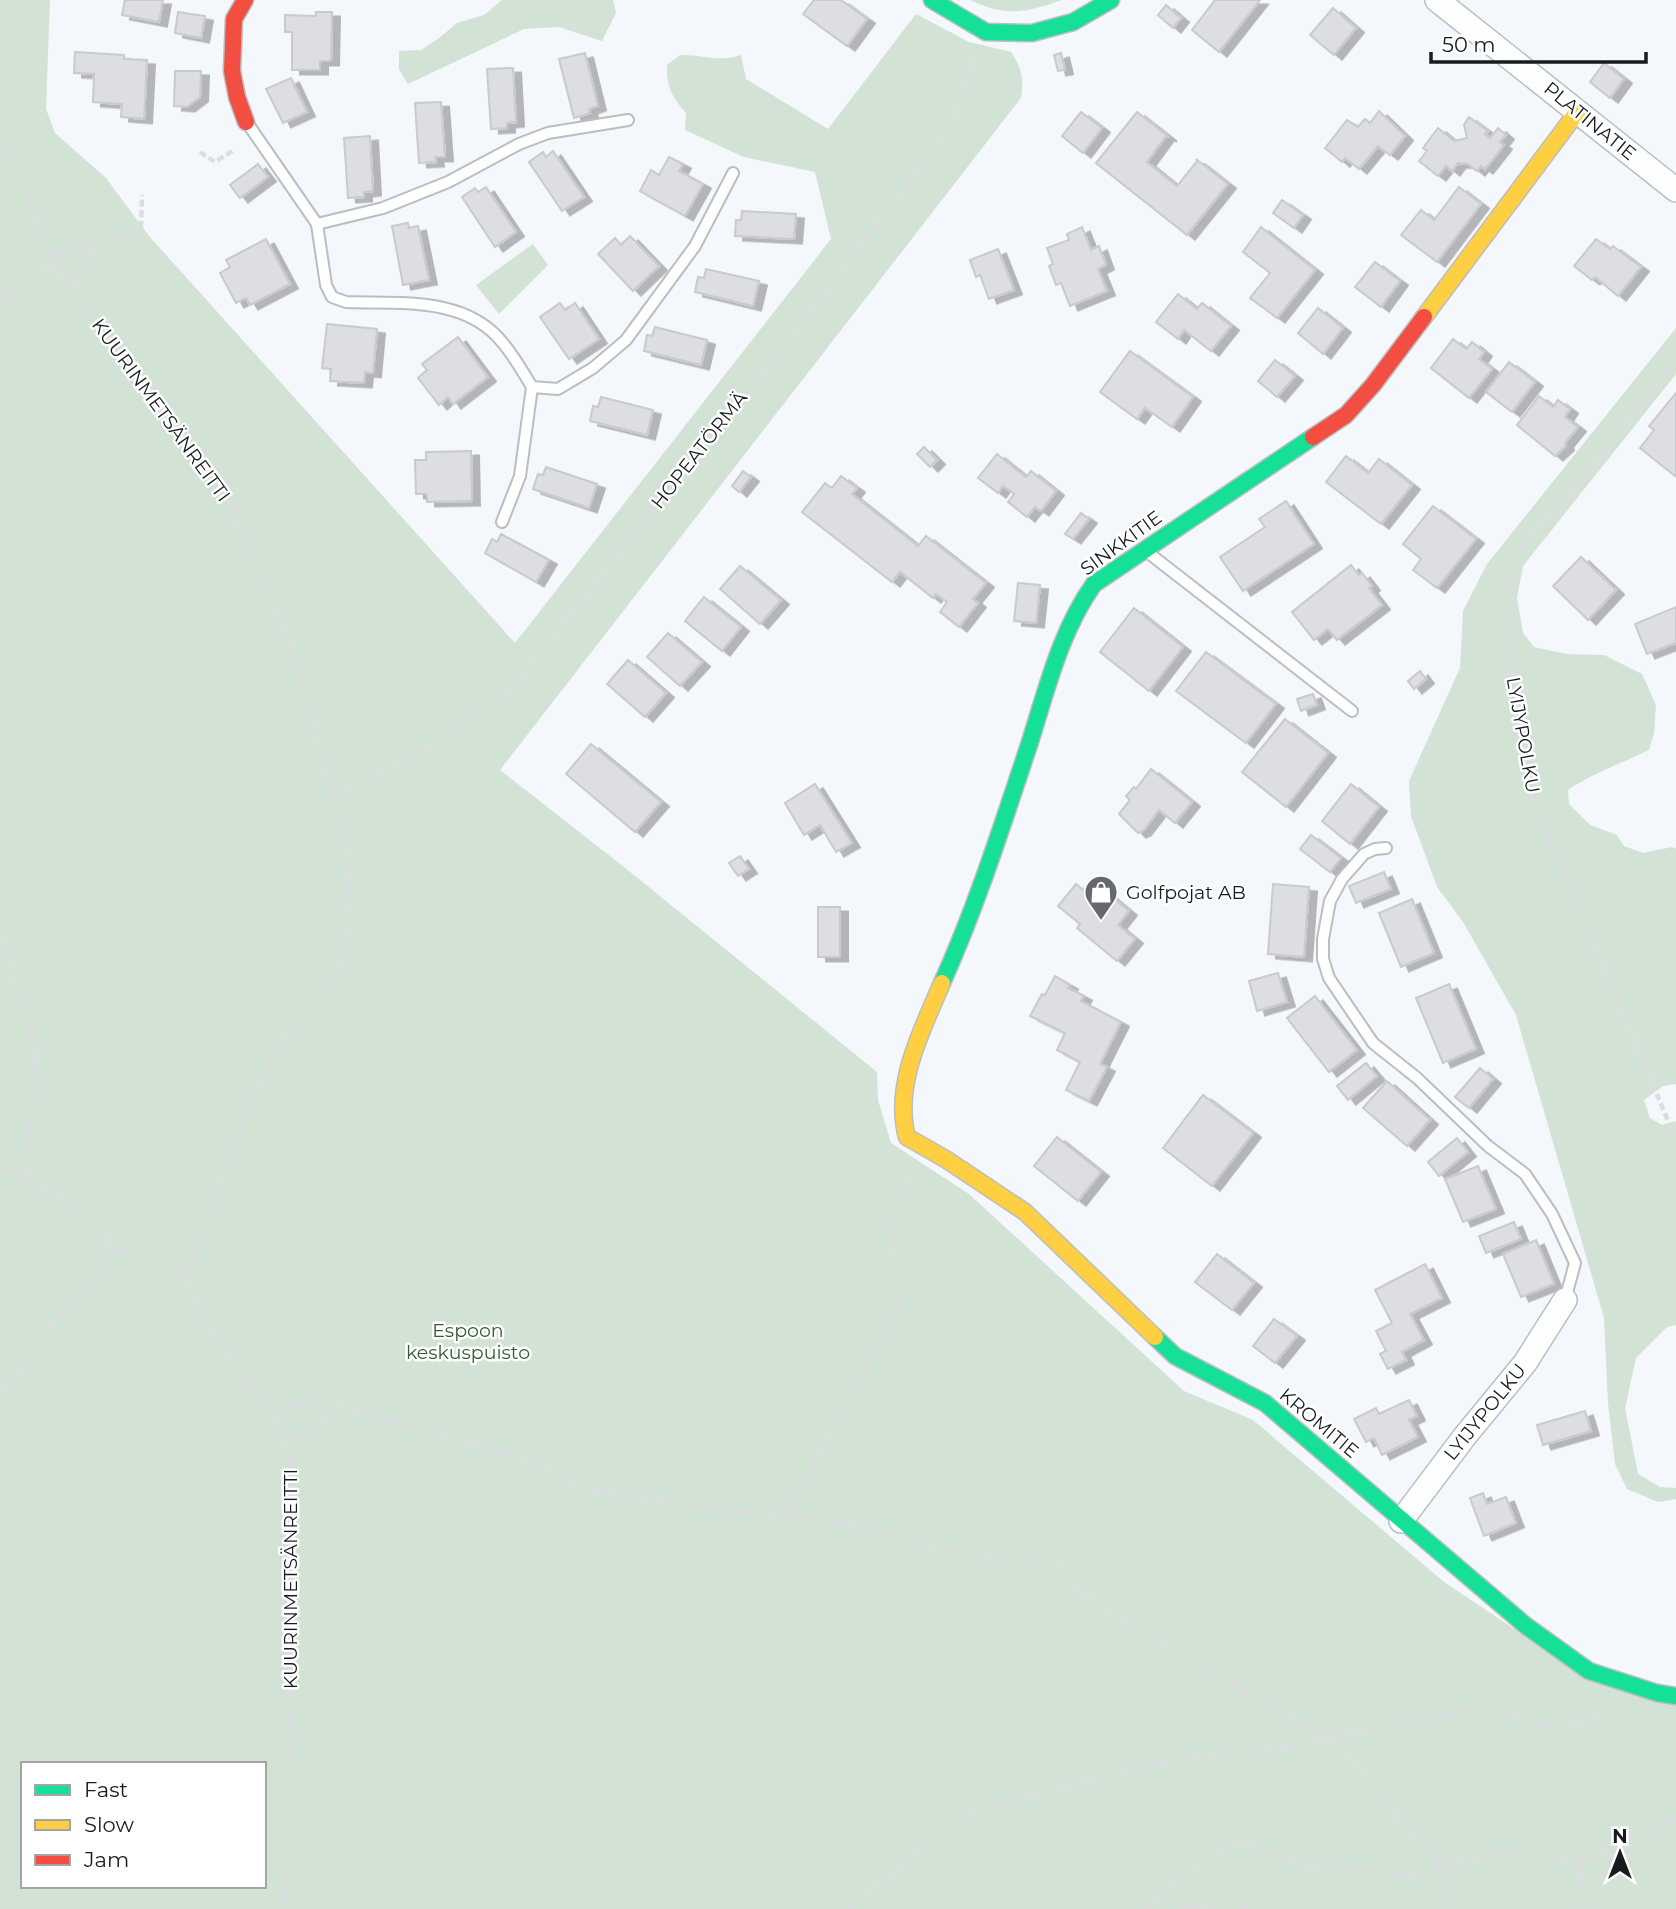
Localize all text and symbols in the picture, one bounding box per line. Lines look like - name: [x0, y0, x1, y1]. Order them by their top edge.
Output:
- scale bar: [1431, 21, 1646, 65]
- text: 50 m: [1442, 32, 1496, 57]
- street label: PLATINATIE: [1539, 77, 1641, 165]
- street label: KUURINMETSÄNREITTI: [87, 314, 235, 506]
- street label: HOPEATÖRMÄ: [646, 386, 752, 513]
- street label: SINKKITIE: [1076, 506, 1166, 580]
- street label: LYIJYPOLKU: [1501, 675, 1545, 795]
- shop icon: Golfpojat AB: [1082, 873, 1120, 922]
- place label: Golfpojat AB: [1126, 881, 1246, 904]
- park label: Espoon keskuspuisto: [406, 1319, 530, 1364]
- street label: LYIJYPOLKU: [1439, 1359, 1531, 1465]
- street label: KROMITIE: [1275, 1383, 1363, 1463]
- street label: KUURINMETSÄNREITTI: [279, 1469, 302, 1689]
- legend: [21, 1762, 266, 1888]
- text: Fast: [84, 1777, 128, 1802]
- text: Slow: [84, 1812, 134, 1837]
- north arrow: [1585, 1818, 1655, 1888]
- text: N: [1612, 1825, 1628, 1848]
- text: Jam: [83, 1847, 129, 1872]

